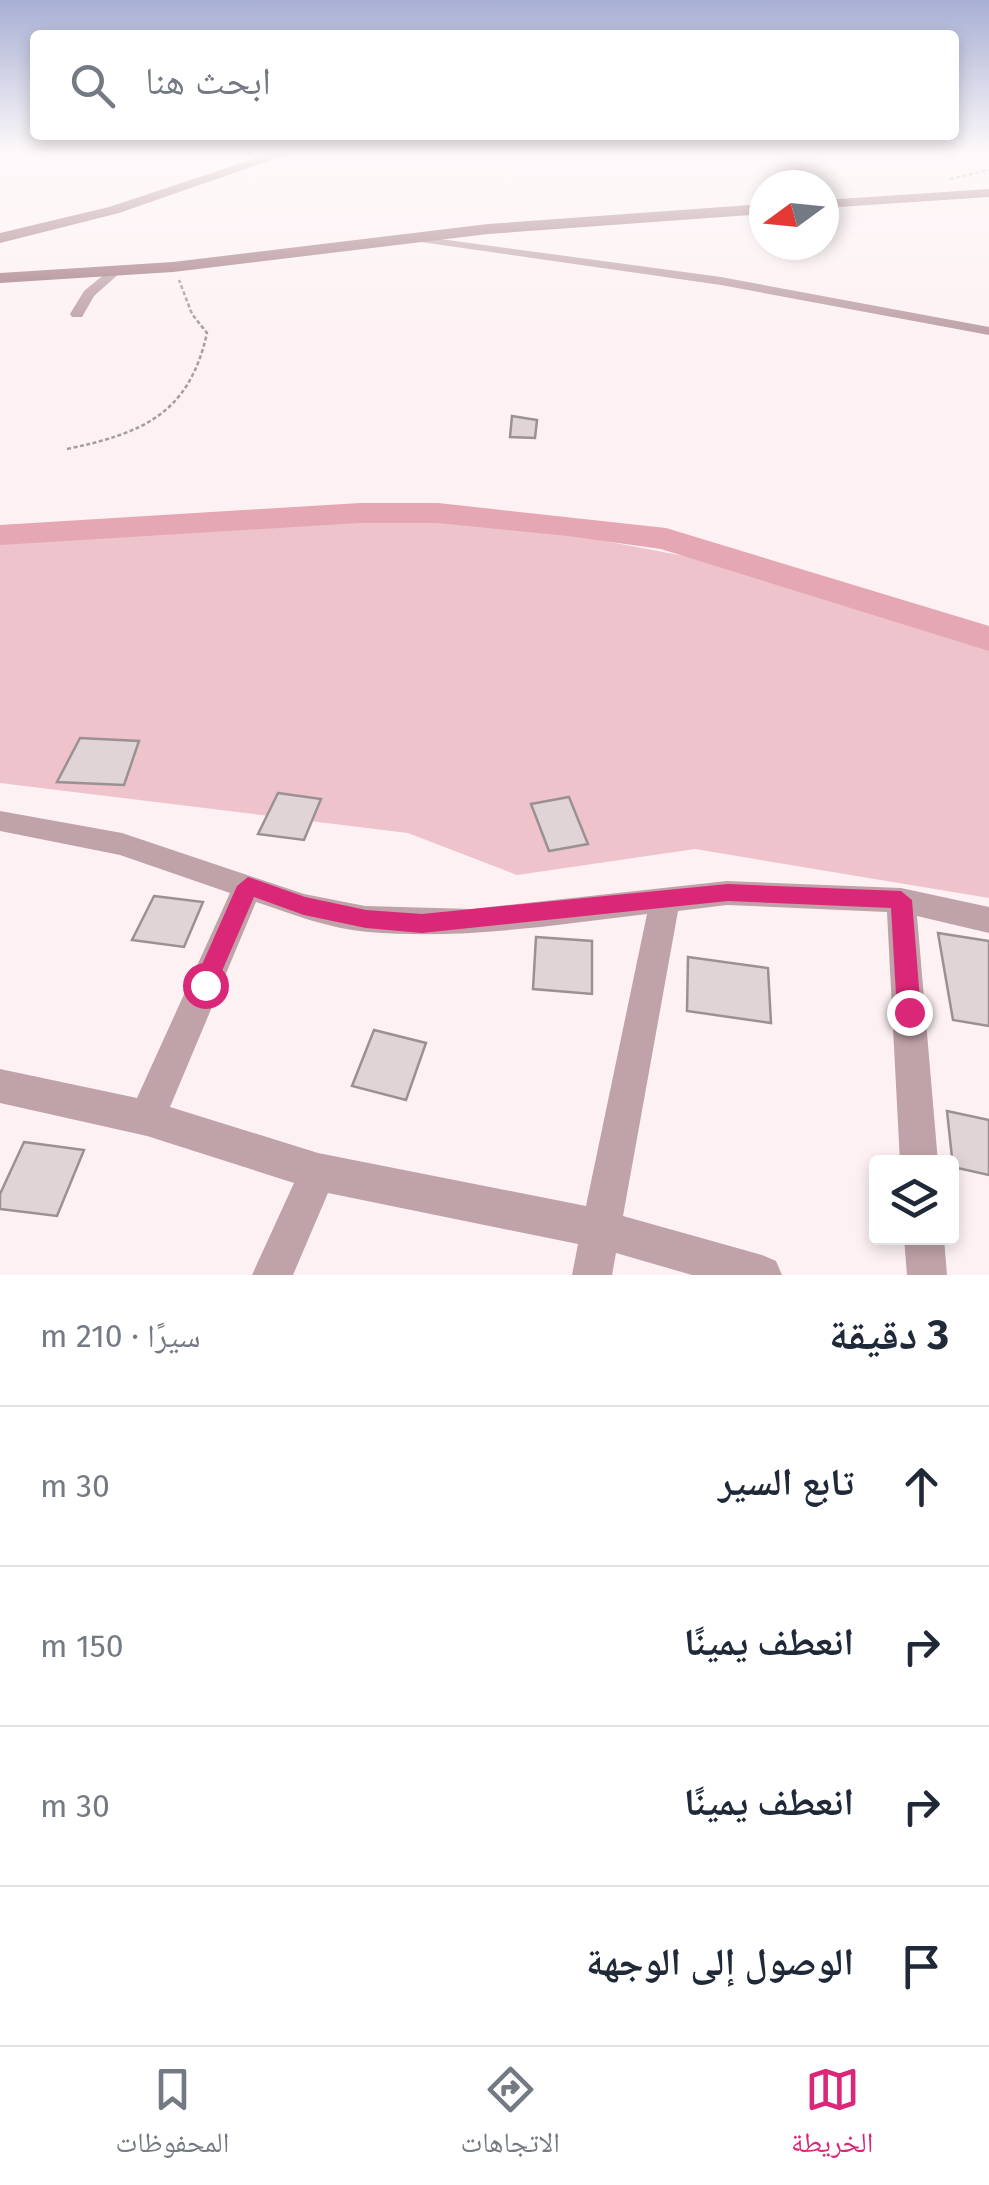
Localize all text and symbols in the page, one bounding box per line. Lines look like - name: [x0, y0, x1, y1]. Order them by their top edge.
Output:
- search box: [30, 30, 959, 140]
- icon: search: [65, 58, 120, 113]
- text: ابحث هنا: [145, 58, 271, 104]
- north arrow: [749, 170, 839, 260]
- route start: [183, 963, 229, 1009]
- route end: [887, 990, 933, 1036]
- map controls: [869, 1155, 959, 1245]
- button: layers: [869, 1155, 959, 1245]
- text: 3 دقيقة: [829, 1310, 949, 1360]
- text: سيرًا · 210 m: [40, 1317, 200, 1355]
- text: تابع السير: [718, 1459, 854, 1505]
- icon: ahead: [894, 1459, 949, 1514]
- text: 30 m: [40, 1467, 110, 1505]
- text: انعطف يمينًا: [684, 1619, 854, 1665]
- icon: right: [894, 1619, 949, 1674]
- text: 150 m: [40, 1627, 124, 1665]
- text: انعطف يمينًا: [684, 1779, 854, 1825]
- icon: right: [894, 1779, 949, 1834]
- text: 30 m: [40, 1787, 110, 1825]
- text: الوصول إلى الوجهة: [586, 1939, 854, 1985]
- icon: arrive: [894, 1939, 949, 1994]
- tab: المحفوظات: [116, 2062, 229, 2170]
- tab: الاتجاهات: [461, 2062, 560, 2170]
- tab: الخريطة: [791, 2062, 873, 2170]

